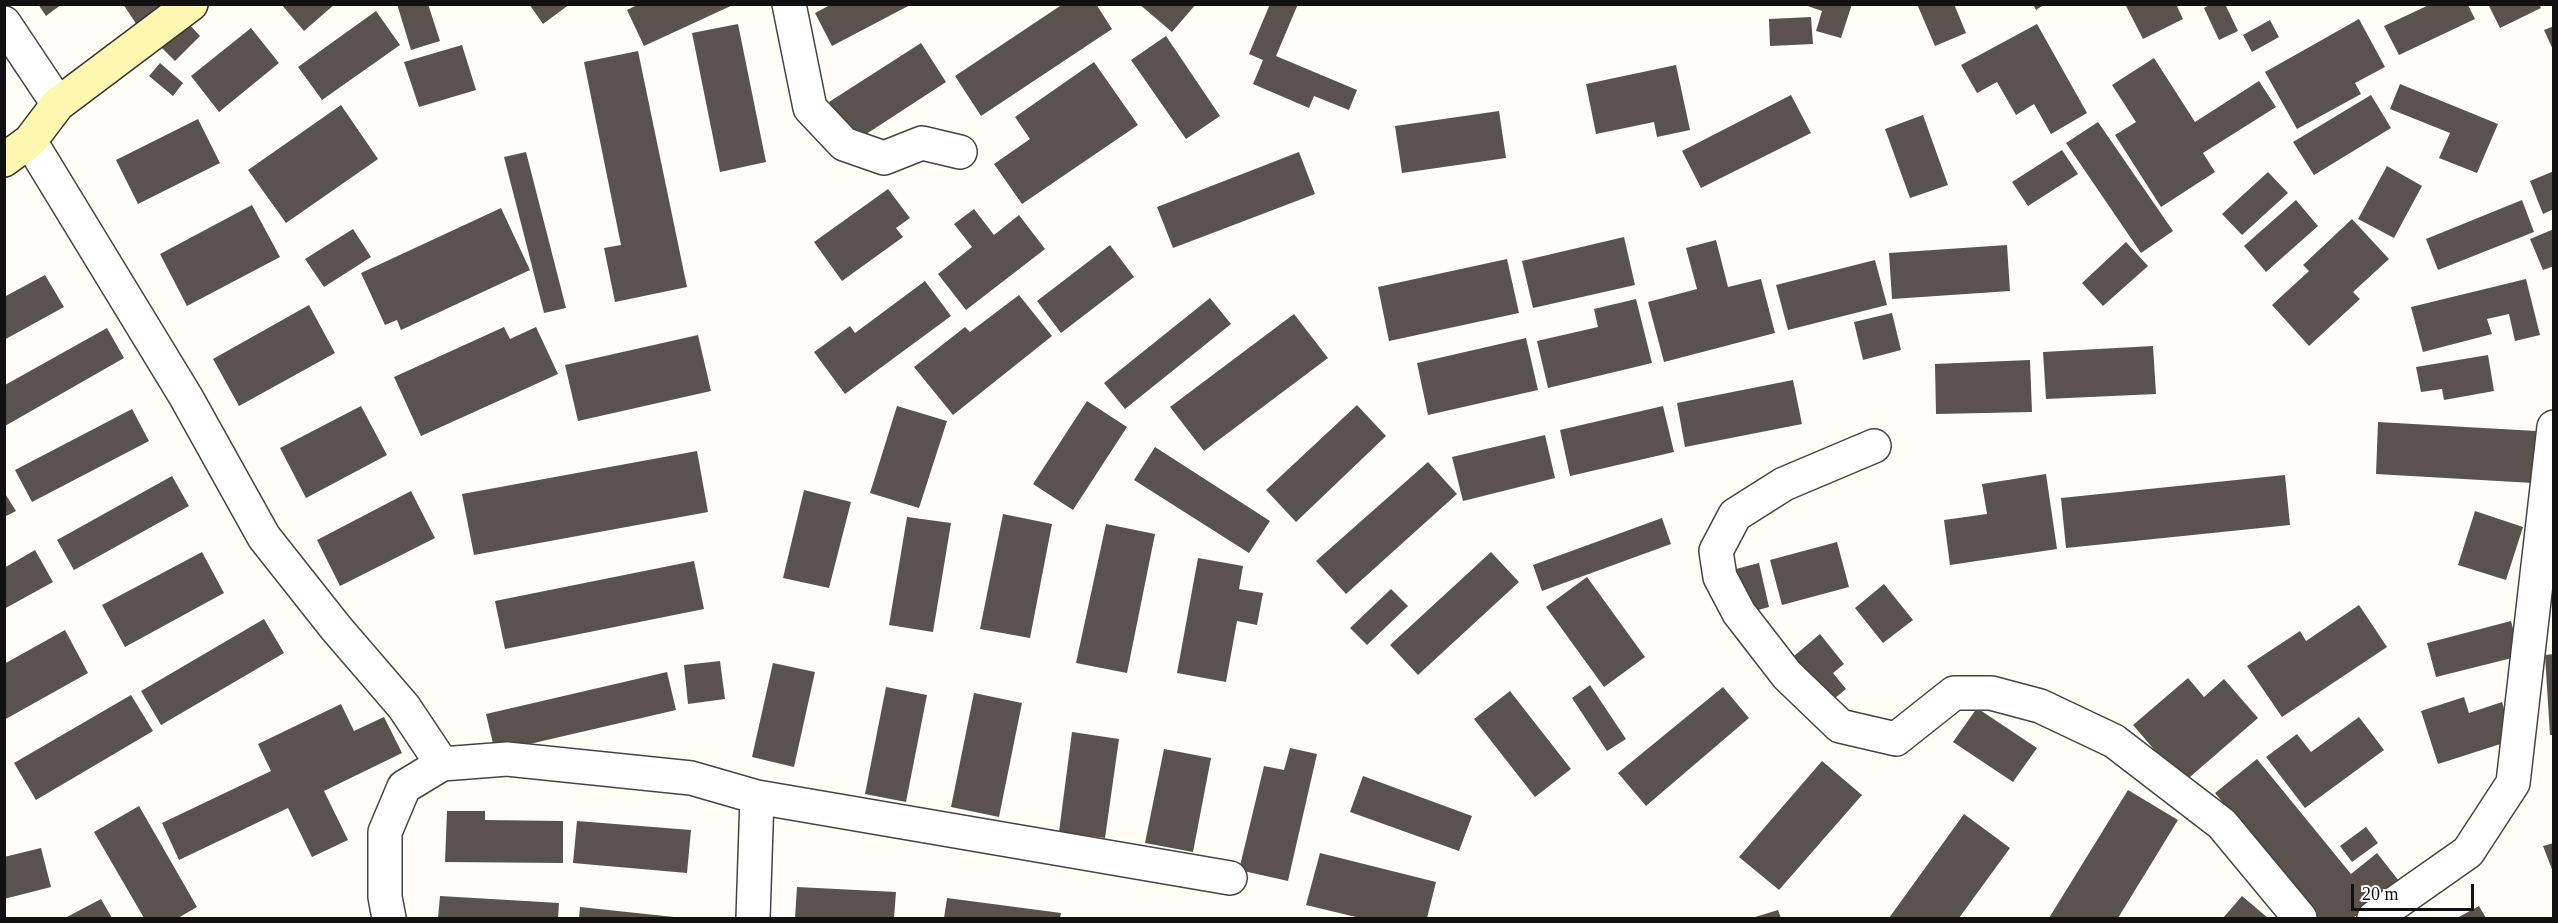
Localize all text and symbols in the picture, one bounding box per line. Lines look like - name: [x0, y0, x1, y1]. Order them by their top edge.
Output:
- scale bar: [2354, 872, 2477, 910]
- text: 20 m: [2362, 884, 2399, 904]

